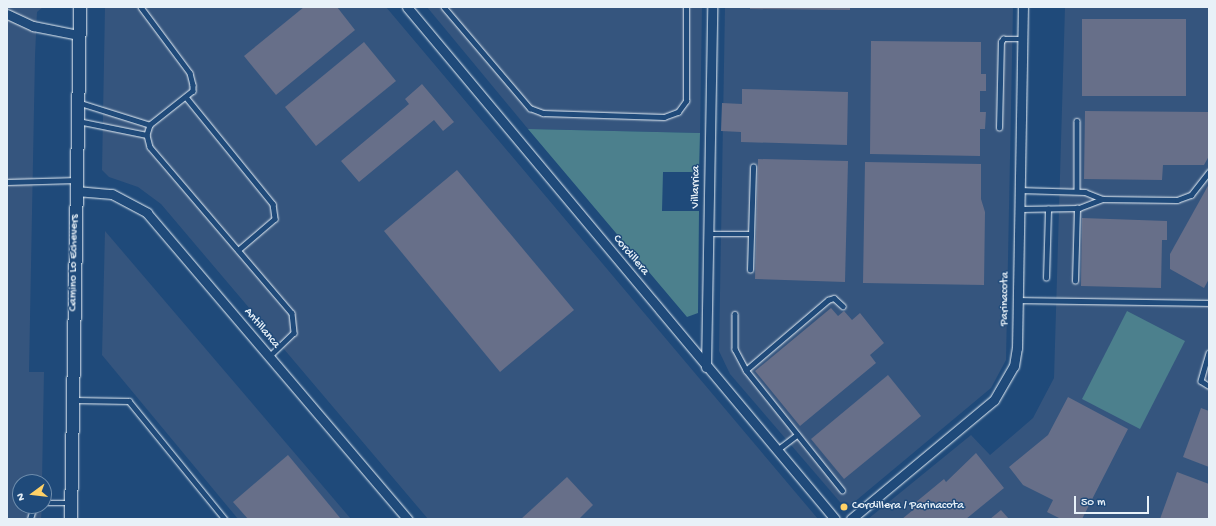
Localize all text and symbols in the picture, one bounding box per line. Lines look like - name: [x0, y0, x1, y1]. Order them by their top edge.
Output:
- street label: Villarrica: [689, 165, 705, 209]
- street label: Camino Lo Echevers: [67, 214, 83, 312]
- street label: Cordillera: [609, 233, 651, 279]
- street label: Parinacota: [998, 272, 1014, 326]
- street label: Antillanca: [240, 306, 282, 352]
- north arrow: [12, 474, 52, 514]
- scale bar: [1076, 488, 1151, 514]
- text: N: [15, 492, 28, 502]
- text: 50 m: [1081, 496, 1106, 510]
- place label: Cordillera / Parinacota: [852, 500, 964, 514]
- marker: Cordillera / Parinacota: [839, 502, 849, 512]

